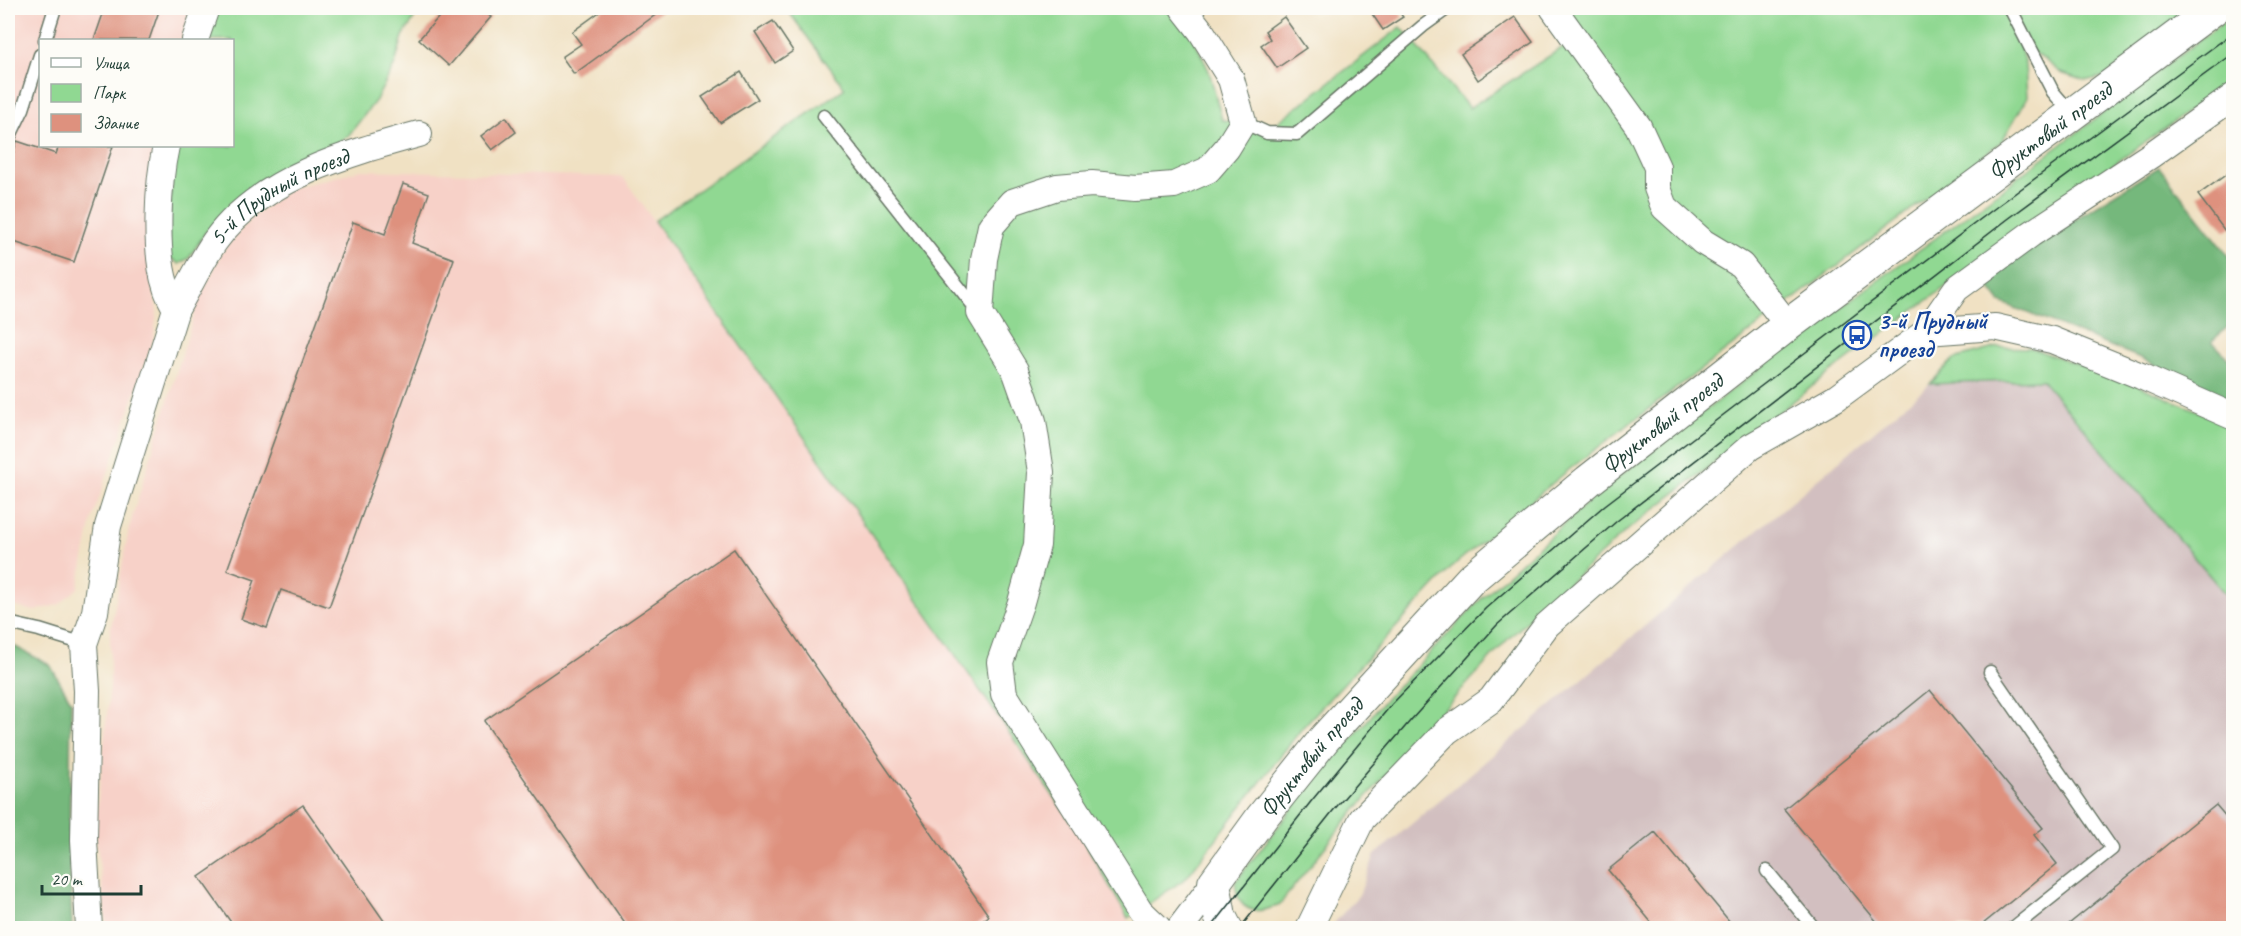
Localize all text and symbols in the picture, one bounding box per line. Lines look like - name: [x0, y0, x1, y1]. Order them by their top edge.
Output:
- legend: [39, 39, 234, 147]
- text: Улица: [93, 52, 130, 74]
- street label: Фруктовый проезд: [1982, 73, 2120, 186]
- text: Парк: [93, 82, 127, 104]
- text: Здание: [93, 112, 139, 134]
- street label: 5-й Прудный проезд: [202, 140, 355, 251]
- place label: 3-й Прудный проезд: [1878, 306, 1989, 364]
- bus stop icon: 3-й Прудный проезд: [1841, 319, 1873, 351]
- street label: Фруктовый проезд: [1595, 365, 1731, 480]
- street label: Фруктовый проезд: [1253, 689, 1372, 823]
- scale bar: [42, 858, 141, 896]
- text: 20 m: [51, 868, 84, 890]

